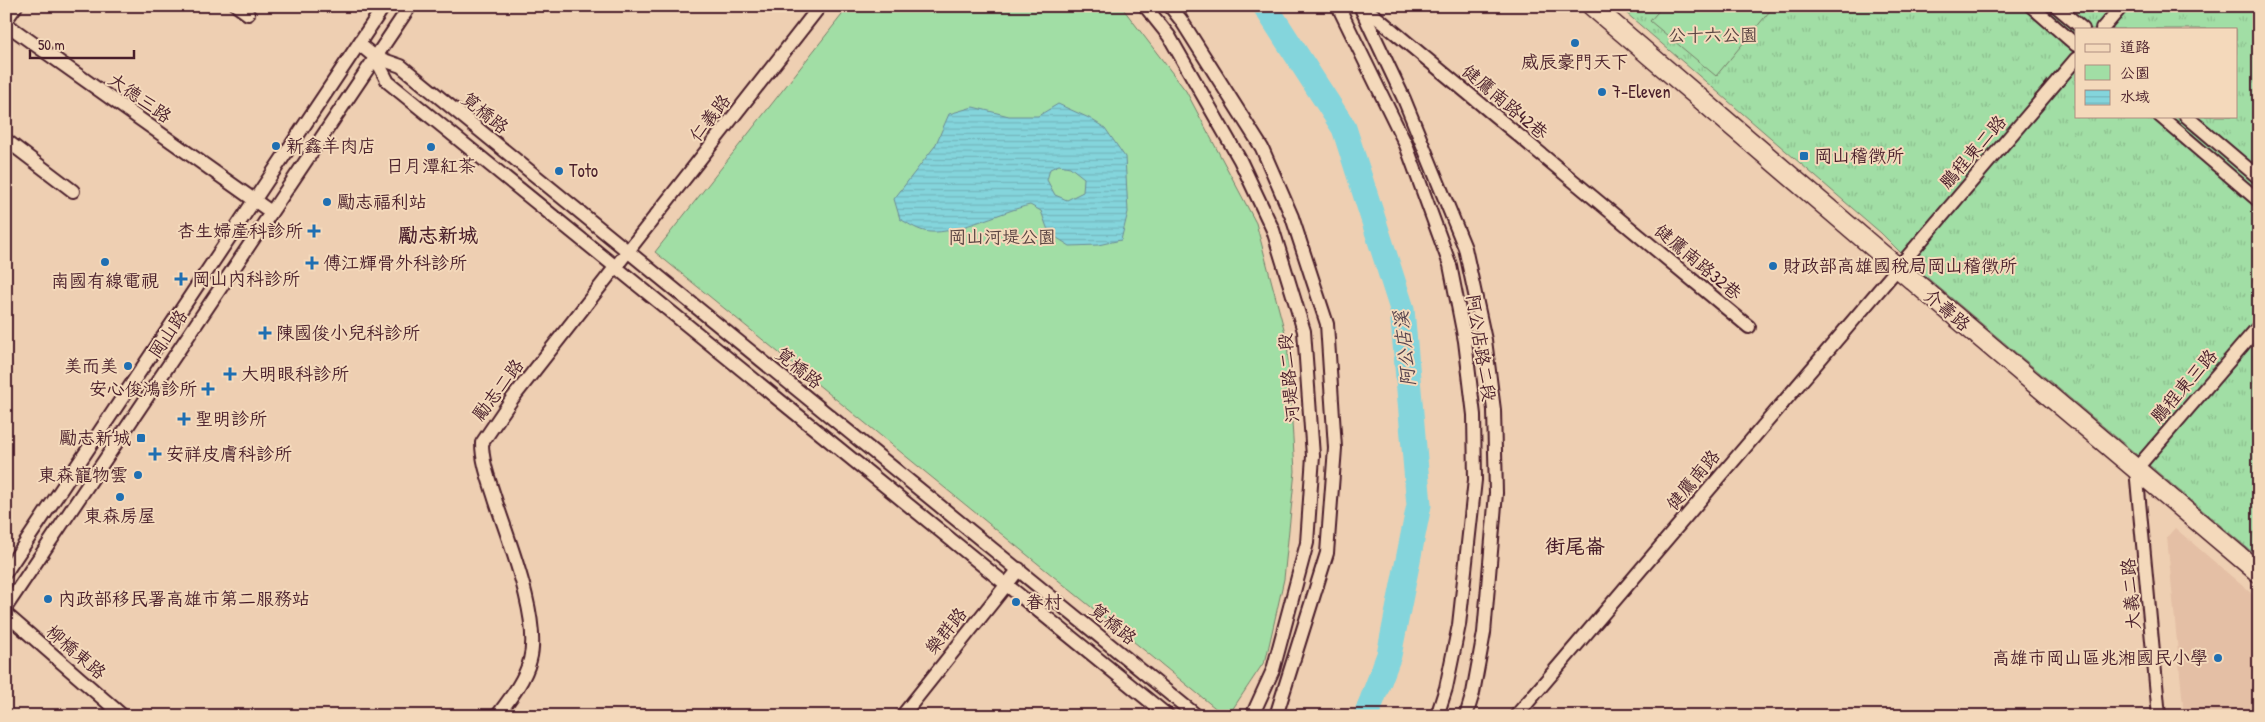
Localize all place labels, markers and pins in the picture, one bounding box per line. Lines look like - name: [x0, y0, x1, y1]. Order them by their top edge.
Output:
- marker: 威辰豪門天下: [1569, 37, 1581, 49]
- place label: 威辰豪門天下: [1521, 49, 1629, 74]
- place label: 7-Eleven: [1612, 79, 1671, 104]
- marker: 7-Eleven: [1596, 86, 1608, 98]
- place label: 新鑫羊肉店: [286, 133, 376, 158]
- marker: 新鑫羊肉店: [270, 140, 282, 152]
- marker: 日月潭紅茶: [425, 141, 437, 153]
- place label: 岡山稽徵所: [1814, 143, 1904, 168]
- marker: 岡山稽徵所: [1798, 150, 1810, 162]
- place label: 日月潭紅茶: [386, 153, 476, 178]
- place label: Toto: [569, 158, 598, 183]
- marker: Toto: [553, 165, 565, 177]
- place label: 勵志福利站: [337, 189, 427, 214]
- marker: 勵志福利站: [321, 196, 333, 208]
- place label: 杏生婦產科診所: [177, 218, 303, 243]
- marker: 杏生婦產科診所: [307, 224, 321, 238]
- place label: 傅江輝骨外科診所: [323, 250, 467, 275]
- place label: 財政部高雄國稅局岡山稽徵所: [1783, 253, 2017, 278]
- marker: 南國有線電視: [99, 256, 111, 268]
- marker: 傅江輝骨外科診所: [305, 256, 319, 270]
- marker: 財政部高雄國稅局岡山稽徵所: [1767, 260, 1779, 272]
- place label: 岡山內科診所: [192, 266, 300, 291]
- place label: 南國有線電視: [51, 268, 159, 293]
- marker: 岡山內科診所: [174, 272, 188, 286]
- place label: 陳國俊小兒科診所: [276, 320, 420, 345]
- marker: 陳國俊小兒科診所: [258, 326, 272, 340]
- place label: 美而美: [64, 353, 118, 378]
- marker: 美而美: [122, 360, 134, 372]
- place label: 大明眼科診所: [241, 361, 349, 386]
- marker: 大明眼科診所: [223, 367, 237, 381]
- place label: 安心俊鴻診所: [89, 376, 197, 401]
- marker: 安心俊鴻診所: [201, 382, 215, 396]
- place label: 聖明診所: [195, 406, 267, 431]
- marker: 聖明診所: [177, 412, 191, 426]
- place label: 勵志新城: [59, 425, 131, 450]
- marker: 勵志新城: [135, 432, 147, 444]
- place label: 安祥皮膚科診所: [166, 441, 292, 466]
- marker: 安祥皮膚科診所: [148, 447, 162, 461]
- place label: 東森寵物雲: [38, 462, 128, 487]
- marker: 東森寵物雲: [132, 469, 144, 481]
- marker: 東森房屋: [114, 491, 126, 503]
- place label: 東森房屋: [84, 503, 156, 528]
- place label: 內政部移民署高雄市第二服務站: [58, 586, 310, 611]
- place label: 眷村: [1026, 589, 1062, 614]
- marker: 內政部移民署高雄市第二服務站: [42, 593, 54, 605]
- marker: 眷村: [1010, 596, 1022, 608]
- place label: 高雄市岡山區兆湘國民小學: [1992, 645, 2208, 670]
- marker: 高雄市岡山區兆湘國民小學: [2212, 652, 2224, 664]

